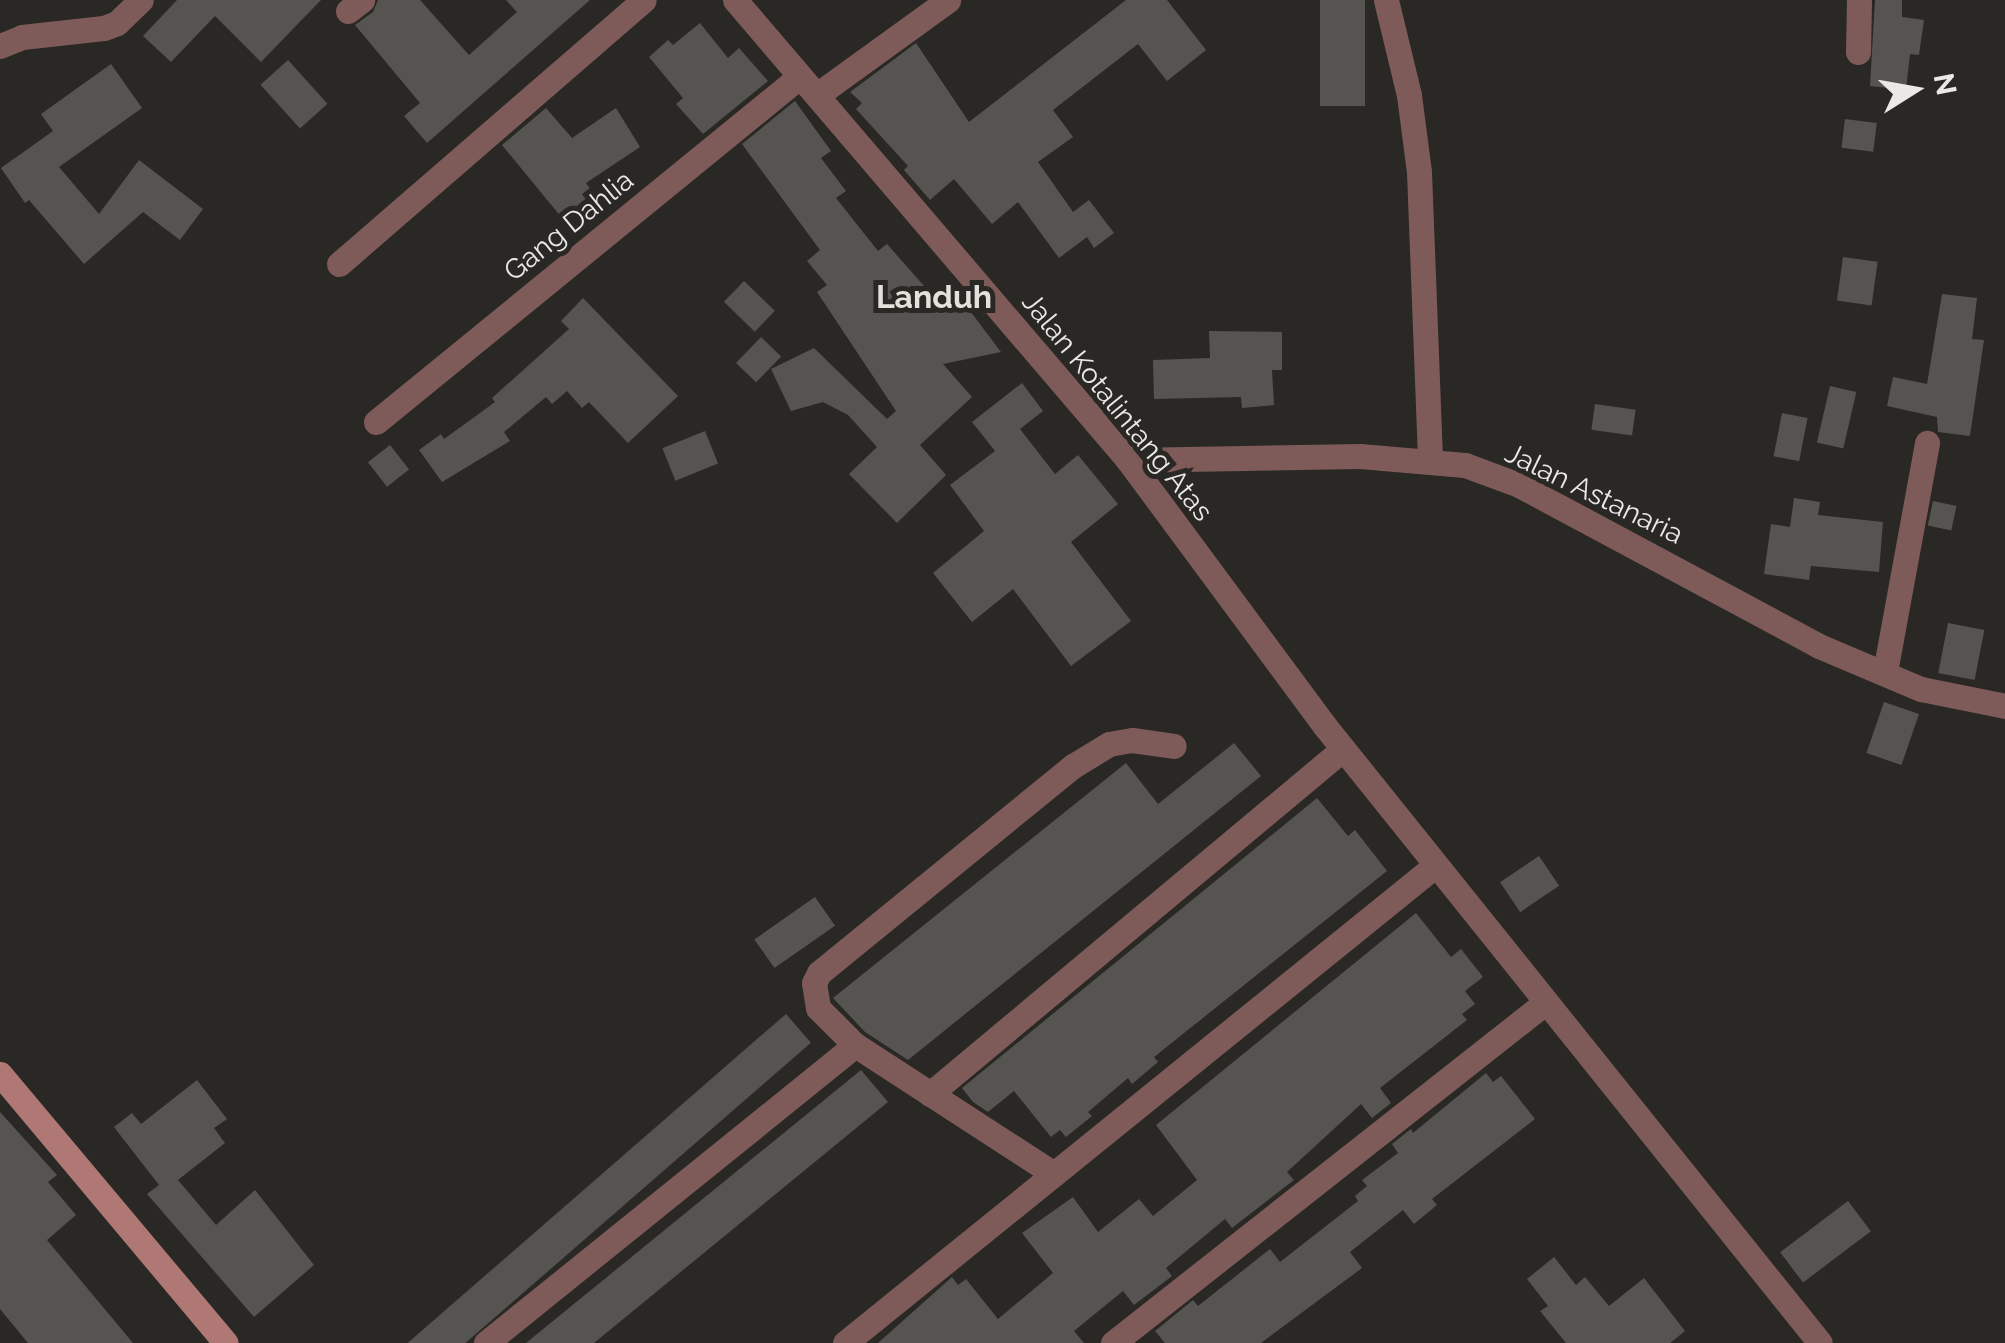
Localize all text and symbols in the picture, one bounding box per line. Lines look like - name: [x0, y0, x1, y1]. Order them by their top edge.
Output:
- north arrow: [1865, 40, 1965, 140]
- text: N: [1927, 71, 1963, 98]
- street label: Gang Dahlia: [498, 164, 640, 288]
- district label: Landuh: [876, 278, 992, 316]
- street label: Jalan Kotalintang Atas: [1014, 286, 1220, 528]
- street label: Jalan Astanaria: [1499, 436, 1689, 552]

